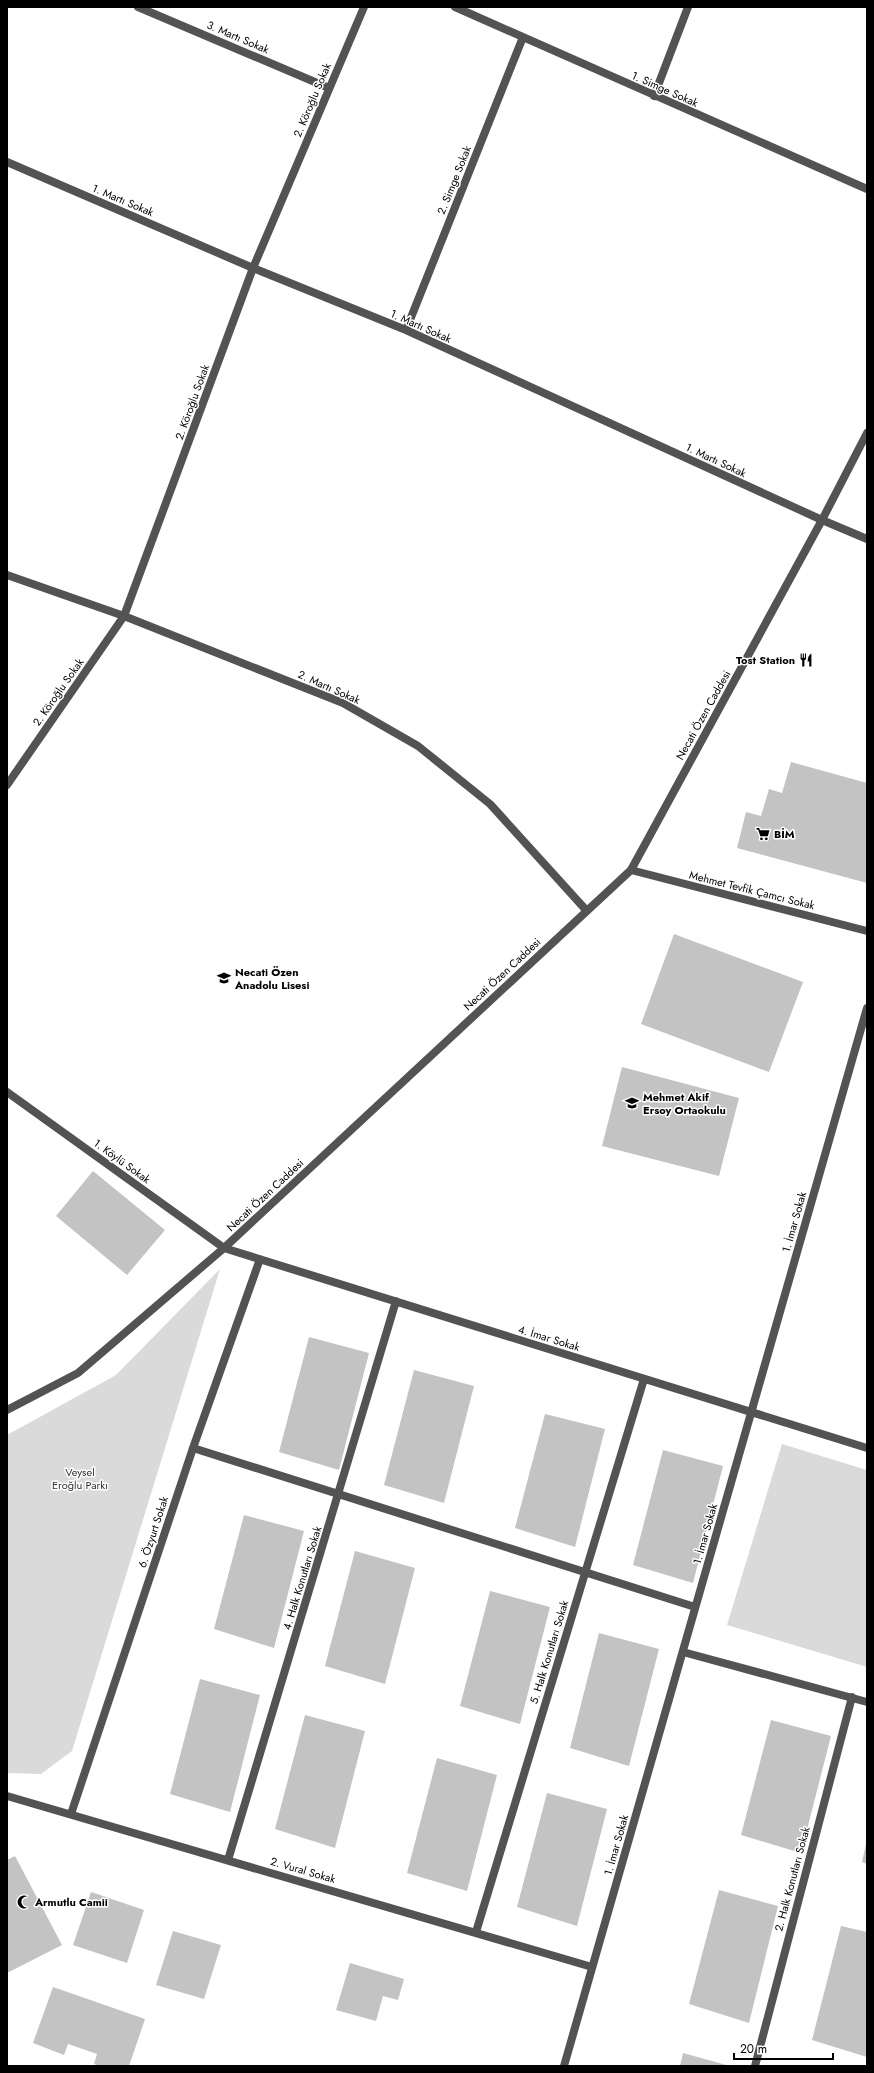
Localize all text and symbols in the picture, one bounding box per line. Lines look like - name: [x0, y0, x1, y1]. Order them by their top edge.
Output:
- street label: 3. Martı Sokak: [204, 17, 272, 57]
- street label: 2. Köroğlu Sokak: [289, 60, 335, 140]
- street label: 1. Simge Sokak: [629, 67, 701, 111]
- street label: 2. Simge Sokak: [433, 143, 475, 217]
- street label: 1. Martı Sokak: [90, 180, 156, 220]
- street label: 1. Martı Sokak: [388, 305, 454, 347]
- street label: 2. Köroğlu Sokak: [171, 362, 213, 442]
- street label: 1. Martı Sokak: [683, 439, 749, 481]
- place label: Tost Station: [736, 652, 795, 668]
- restaurant icon: Tost Station: [798, 652, 814, 668]
- street label: 2. Köroğlu Sokak: [29, 655, 87, 729]
- street label: 2. Martı Sokak: [295, 666, 363, 708]
- street label: Necati Özen Caddesi: [672, 667, 734, 763]
- supermarket icon: BİM: [755, 826, 771, 842]
- place label: BİM: [774, 826, 795, 842]
- street label: Mehmet Tevfik Çamcı Sokak: [688, 867, 817, 913]
- street label: Necati Özen Caddesi: [460, 934, 544, 1014]
- place label: Necati Özen Anadolu Lisesi: [234, 964, 309, 993]
- school or university icon: Necati Özen Anadolu Lisesi: [216, 970, 232, 986]
- place label: Mehmet Akif Ersoy Ortaokulu: [643, 1089, 726, 1118]
- school or university icon: Mehmet Akif Ersoy Ortaokulu: [624, 1095, 640, 1111]
- street label: 1. Köylü Sokak: [90, 1135, 154, 1187]
- street label: Necati Özen Caddesi: [223, 1155, 307, 1235]
- street label: 1. İmar Sokak: [778, 1190, 810, 1254]
- street label: 4. İmar Sokak: [516, 1321, 582, 1355]
- park label: Veysel Eroğlu Parkı: [52, 1464, 108, 1493]
- street label: 6. Özyurt Sokak: [134, 1494, 172, 1570]
- street label: 1. İmar Sokak: [689, 1502, 721, 1566]
- street label: 4. Halk Konutları Sokak: [279, 1524, 325, 1632]
- street label: 5. Halk Konutları Sokak: [526, 1598, 572, 1706]
- street label: 1. İmar Sokak: [600, 1813, 632, 1877]
- street label: 2. Halk Konutları Sokak: [770, 1825, 814, 1933]
- street label: 2. Vural Sokak: [269, 1853, 338, 1887]
- mosque icon: Armutlu Camii: [16, 1894, 32, 1910]
- place label: Armutlu Camii: [34, 1894, 108, 1910]
- scale bar: [734, 2035, 833, 2061]
- text: 20 m: [740, 2040, 767, 2058]

